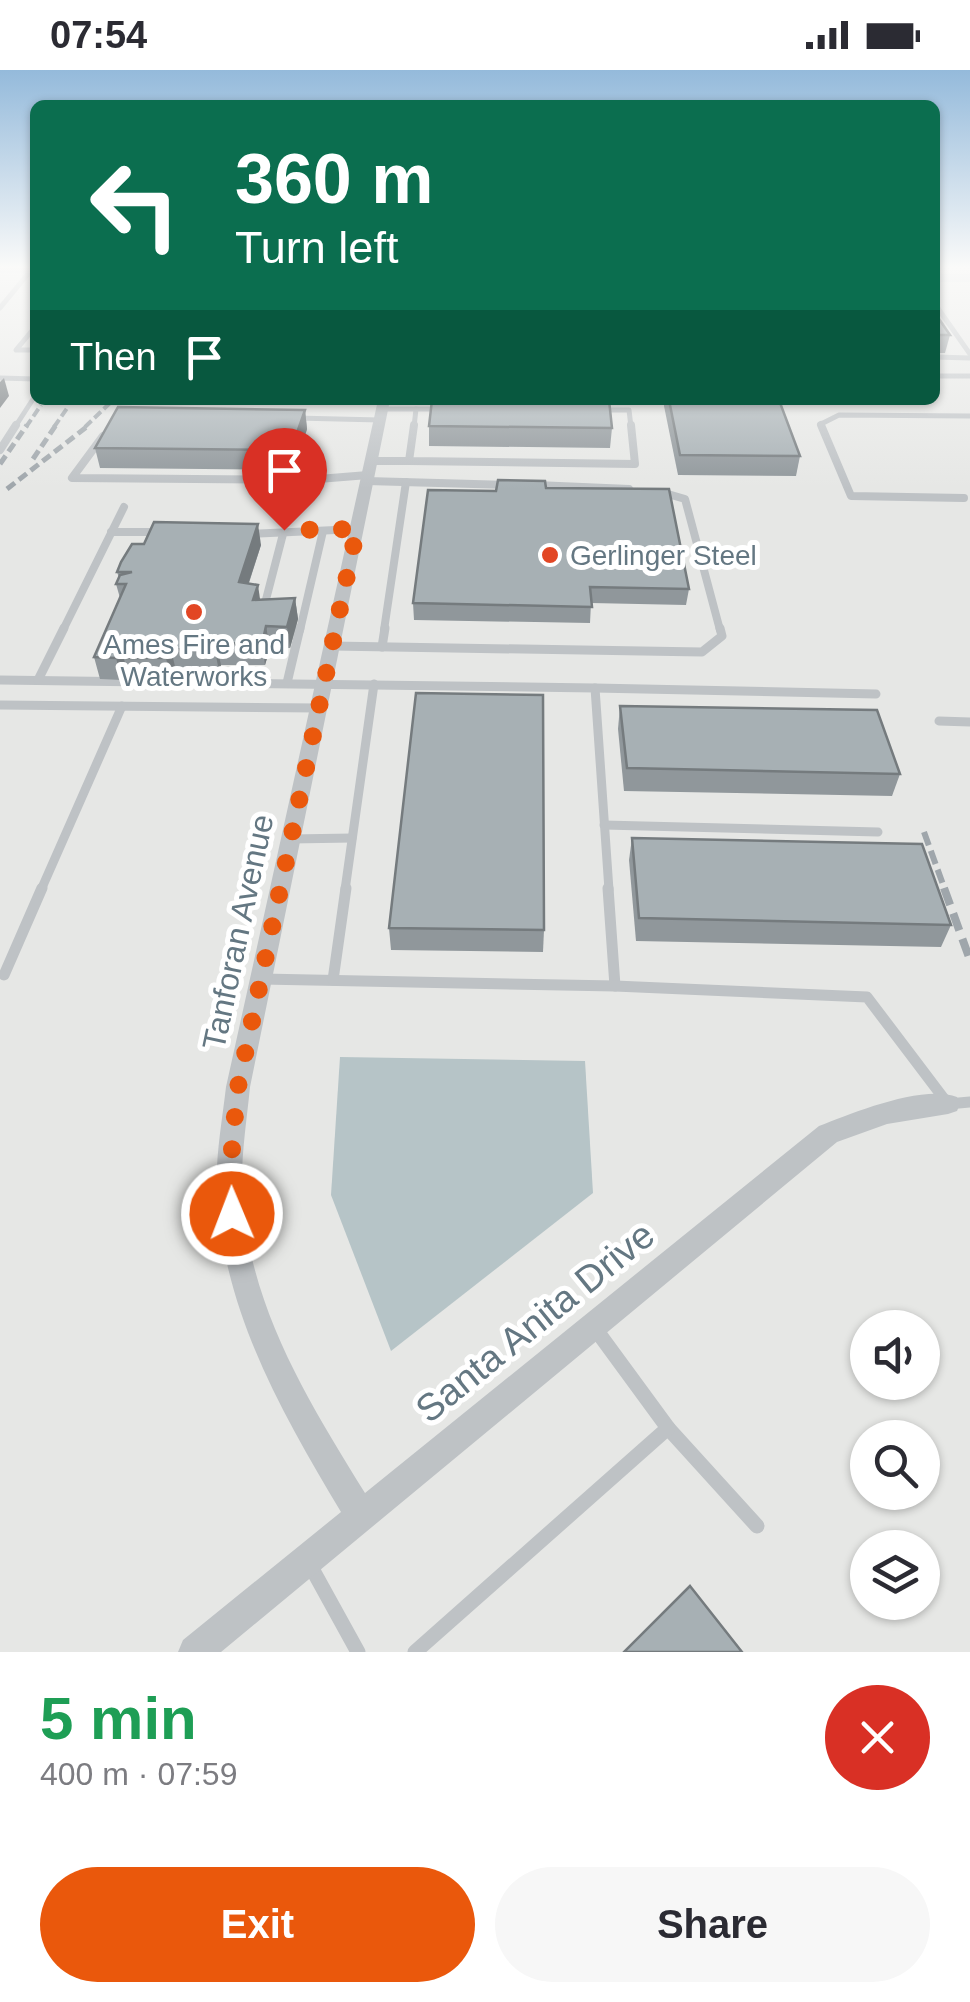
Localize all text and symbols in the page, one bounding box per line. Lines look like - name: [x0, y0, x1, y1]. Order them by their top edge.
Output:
- text: 07:54: [50, 14, 147, 56]
- icon: left: [70, 140, 200, 270]
- text: 360 m: [235, 140, 433, 218]
- text: Turn left: [235, 222, 398, 273]
- icon: arrive: [177, 330, 232, 385]
- text: Then: [70, 336, 157, 378]
- pin: [242, 428, 327, 531]
- icon: arrive: [257, 443, 312, 498]
- place label: Gerlinger Steel: [570, 540, 757, 571]
- marker: Gerlinger Steel: [539, 544, 561, 566]
- marker: Ames Fire and Waterworks: [183, 601, 205, 623]
- place label: Ames Fire and Waterworks: [103, 629, 285, 692]
- street label: Tanforan Avenue: [195, 811, 281, 1053]
- position arrow: [180, 1162, 284, 1266]
- street label: Santa Anita Drive: [408, 1213, 662, 1431]
- map controls: [850, 1310, 940, 1620]
- button: sound: [850, 1310, 940, 1400]
- button: search: [850, 1420, 940, 1510]
- button: layers: [850, 1530, 940, 1620]
- text: 5 min: [40, 1685, 197, 1752]
- button: close: [825, 1685, 930, 1790]
- text: 400 m · 07:59: [40, 1756, 237, 1792]
- button: Exit: [40, 1867, 475, 1982]
- button: Share: [495, 1867, 930, 1982]

